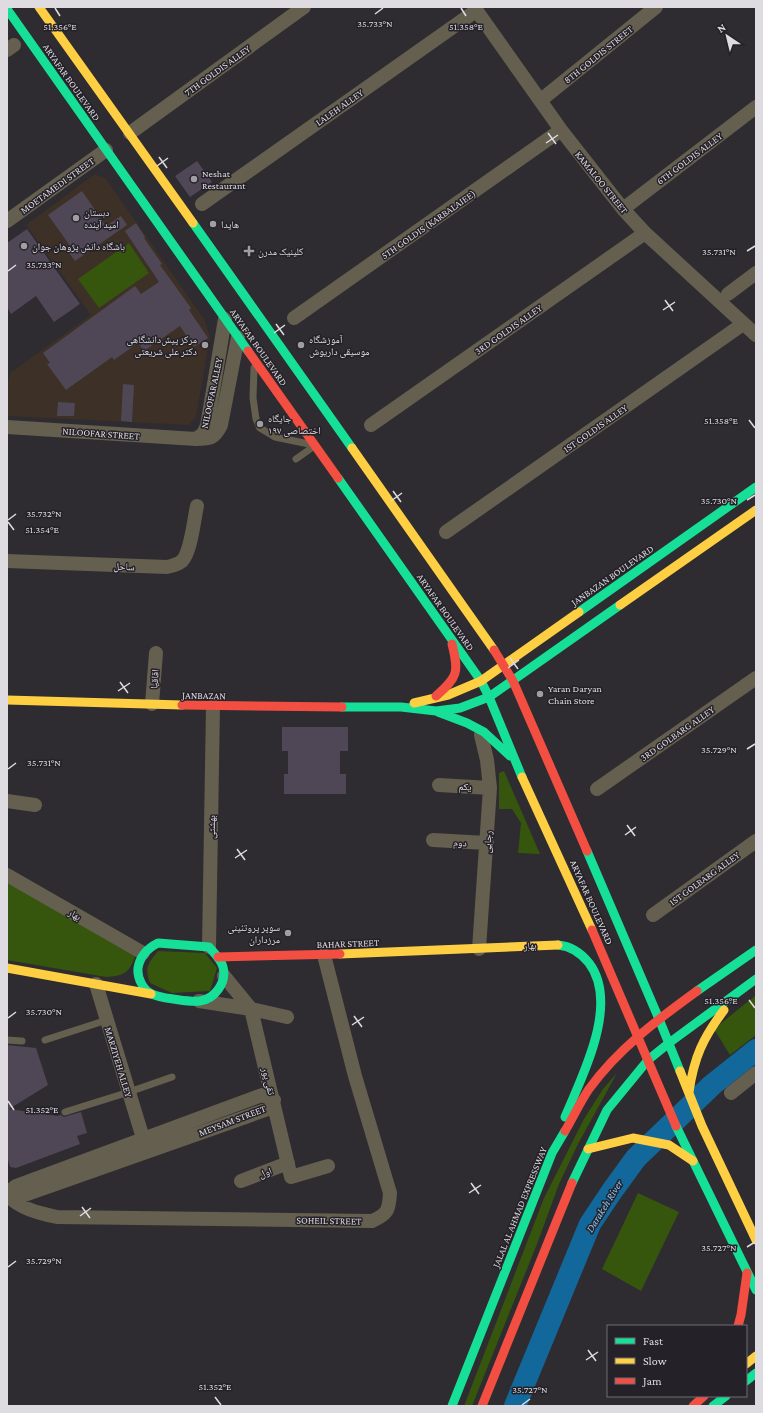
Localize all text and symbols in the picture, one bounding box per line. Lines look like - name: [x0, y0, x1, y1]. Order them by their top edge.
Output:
- north arrow: [707, 16, 747, 56]
- text: 35.733°N: [357, 18, 393, 29]
- text: N: [715, 20, 728, 35]
- text: 51.356°E: [43, 21, 77, 32]
- text: 51.358°E: [449, 21, 484, 32]
- street label: 8TH GOLDIS STREET: [562, 23, 635, 86]
- street label: ARYAFAR BOULEVARD: [41, 42, 103, 123]
- street label: 7TH GOLDIS ALLEY: [182, 42, 253, 98]
- street label: LALEH ALLEY: [313, 87, 366, 128]
- street label: 6TH GOLDIS ALLEY: [654, 130, 725, 187]
- street label: KAMALOO STREET: [573, 149, 631, 216]
- street label: MOETAMEDI STREET: [18, 155, 97, 216]
- place label: Neshat Restaurant: [202, 168, 246, 191]
- marker: Neshat Restaurant: [189, 174, 199, 184]
- street label: 5TH GOLDIS (KARBALAIEE): [379, 188, 478, 262]
- place label: دبستان امید آینده: [84, 207, 119, 230]
- marker: دبستان امید آینده: [71, 213, 81, 223]
- marker: هایدا: [208, 219, 218, 229]
- place label: هایدا: [221, 219, 239, 230]
- marker: باشگاه دانش پژوهان جوان: [19, 241, 29, 251]
- place label: باشگاه دانش پژوهان جوان: [32, 241, 125, 253]
- marker: کلینیک مدرن: [243, 245, 255, 257]
- place label: کلینیک مدرن: [258, 246, 303, 258]
- text: 35.731°N: [702, 246, 736, 257]
- text: 35.733°N: [26, 259, 62, 270]
- street label: 3RD GOLDIS ALLEY: [473, 302, 545, 357]
- street label: ARYAFAR BOULEVARD: [228, 307, 290, 388]
- place label: مرکز پیش‌دانشگاهی دکتر علی شریعتی: [126, 334, 197, 358]
- place label: آموزشگاه موسیقی داریوش: [309, 334, 370, 358]
- marker: مرکز پیش‌دانشگاهی دکتر علی شریعتی: [200, 340, 210, 350]
- marker: آموزشگاه موسیقی داریوش: [296, 340, 306, 350]
- street label: NILOOFAR ALLEY: [199, 356, 224, 429]
- street label: 1ST GOLDIS ALLEY: [561, 402, 630, 455]
- place label: جایگاه اختصاصی ۱۹۷: [268, 413, 321, 437]
- text: 51.358°E: [704, 415, 739, 426]
- marker: جایگاه اختصاصی ۱۹۷: [255, 419, 265, 429]
- street label: NILOOFAR STREET: [62, 425, 141, 442]
- text: 35.730°N: [701, 495, 738, 506]
- text: 35.732°N: [26, 508, 62, 519]
- text: 51.354°E: [25, 524, 59, 535]
- street label: JANBAZAN BOULEVARD: [568, 543, 656, 609]
- street label: ساحل: [113, 561, 135, 573]
- street label: ARYAFAR BOULEVARD: [415, 572, 477, 653]
- street label: اقاقیا: [148, 669, 161, 689]
- place label: Yaran Daryan Chain Store: [548, 683, 603, 706]
- marker: Yaran Daryan Chain Store: [535, 689, 545, 699]
- street label: JANBAZAN: [181, 690, 226, 701]
- street label: 3RD GOLBARG ALLEY: [638, 703, 717, 763]
- text: 35.729°N: [701, 744, 737, 755]
- text: 35.731°N: [27, 757, 61, 768]
- street label: یکم: [458, 781, 472, 794]
- street label: بهشتی: [206, 815, 218, 839]
- street label: رجایی: [481, 830, 495, 854]
- street label: دوم: [453, 837, 467, 850]
- street label: 1ST GOLBARG ALLEY: [667, 849, 742, 908]
- street label: ARYAFAR BOULEVARD: [568, 858, 615, 947]
- street label: بهار: [65, 906, 83, 923]
- place label: سوپر پروتئینی مرزداران: [228, 922, 280, 946]
- marker: سوپر پروتئینی مرزداران: [283, 928, 293, 938]
- street label: BAHAR STREET: [317, 937, 380, 950]
- street label: بهار: [522, 940, 537, 952]
- text: 51.356°E: [704, 995, 738, 1006]
- text: 35.730°N: [26, 1006, 63, 1017]
- street label: MARZIYEH ALLEY: [103, 1026, 135, 1099]
- street label: تقی پور: [258, 1065, 277, 1096]
- street label: MEYSAM STREET: [197, 1102, 268, 1138]
- text: 51.352°E: [25, 1104, 59, 1115]
- street label: JALAL AL AHMAD EXPRESSWAY: [490, 1145, 549, 1270]
- street label: اول: [257, 1165, 274, 1181]
- water label: Darakeh River: [583, 1177, 625, 1234]
- street label: SOHEIL STREET: [296, 1214, 362, 1227]
- text: 35.727°N: [701, 1242, 737, 1253]
- text: 35.729°N: [26, 1255, 62, 1266]
- legend: [607, 1325, 747, 1397]
- text: Fast: [643, 1334, 664, 1348]
- text: Slow: [643, 1354, 667, 1368]
- text: Jam: [642, 1374, 662, 1388]
- text: 51.352°E: [198, 1381, 232, 1392]
- text: 35.727°N: [512, 1384, 548, 1395]

